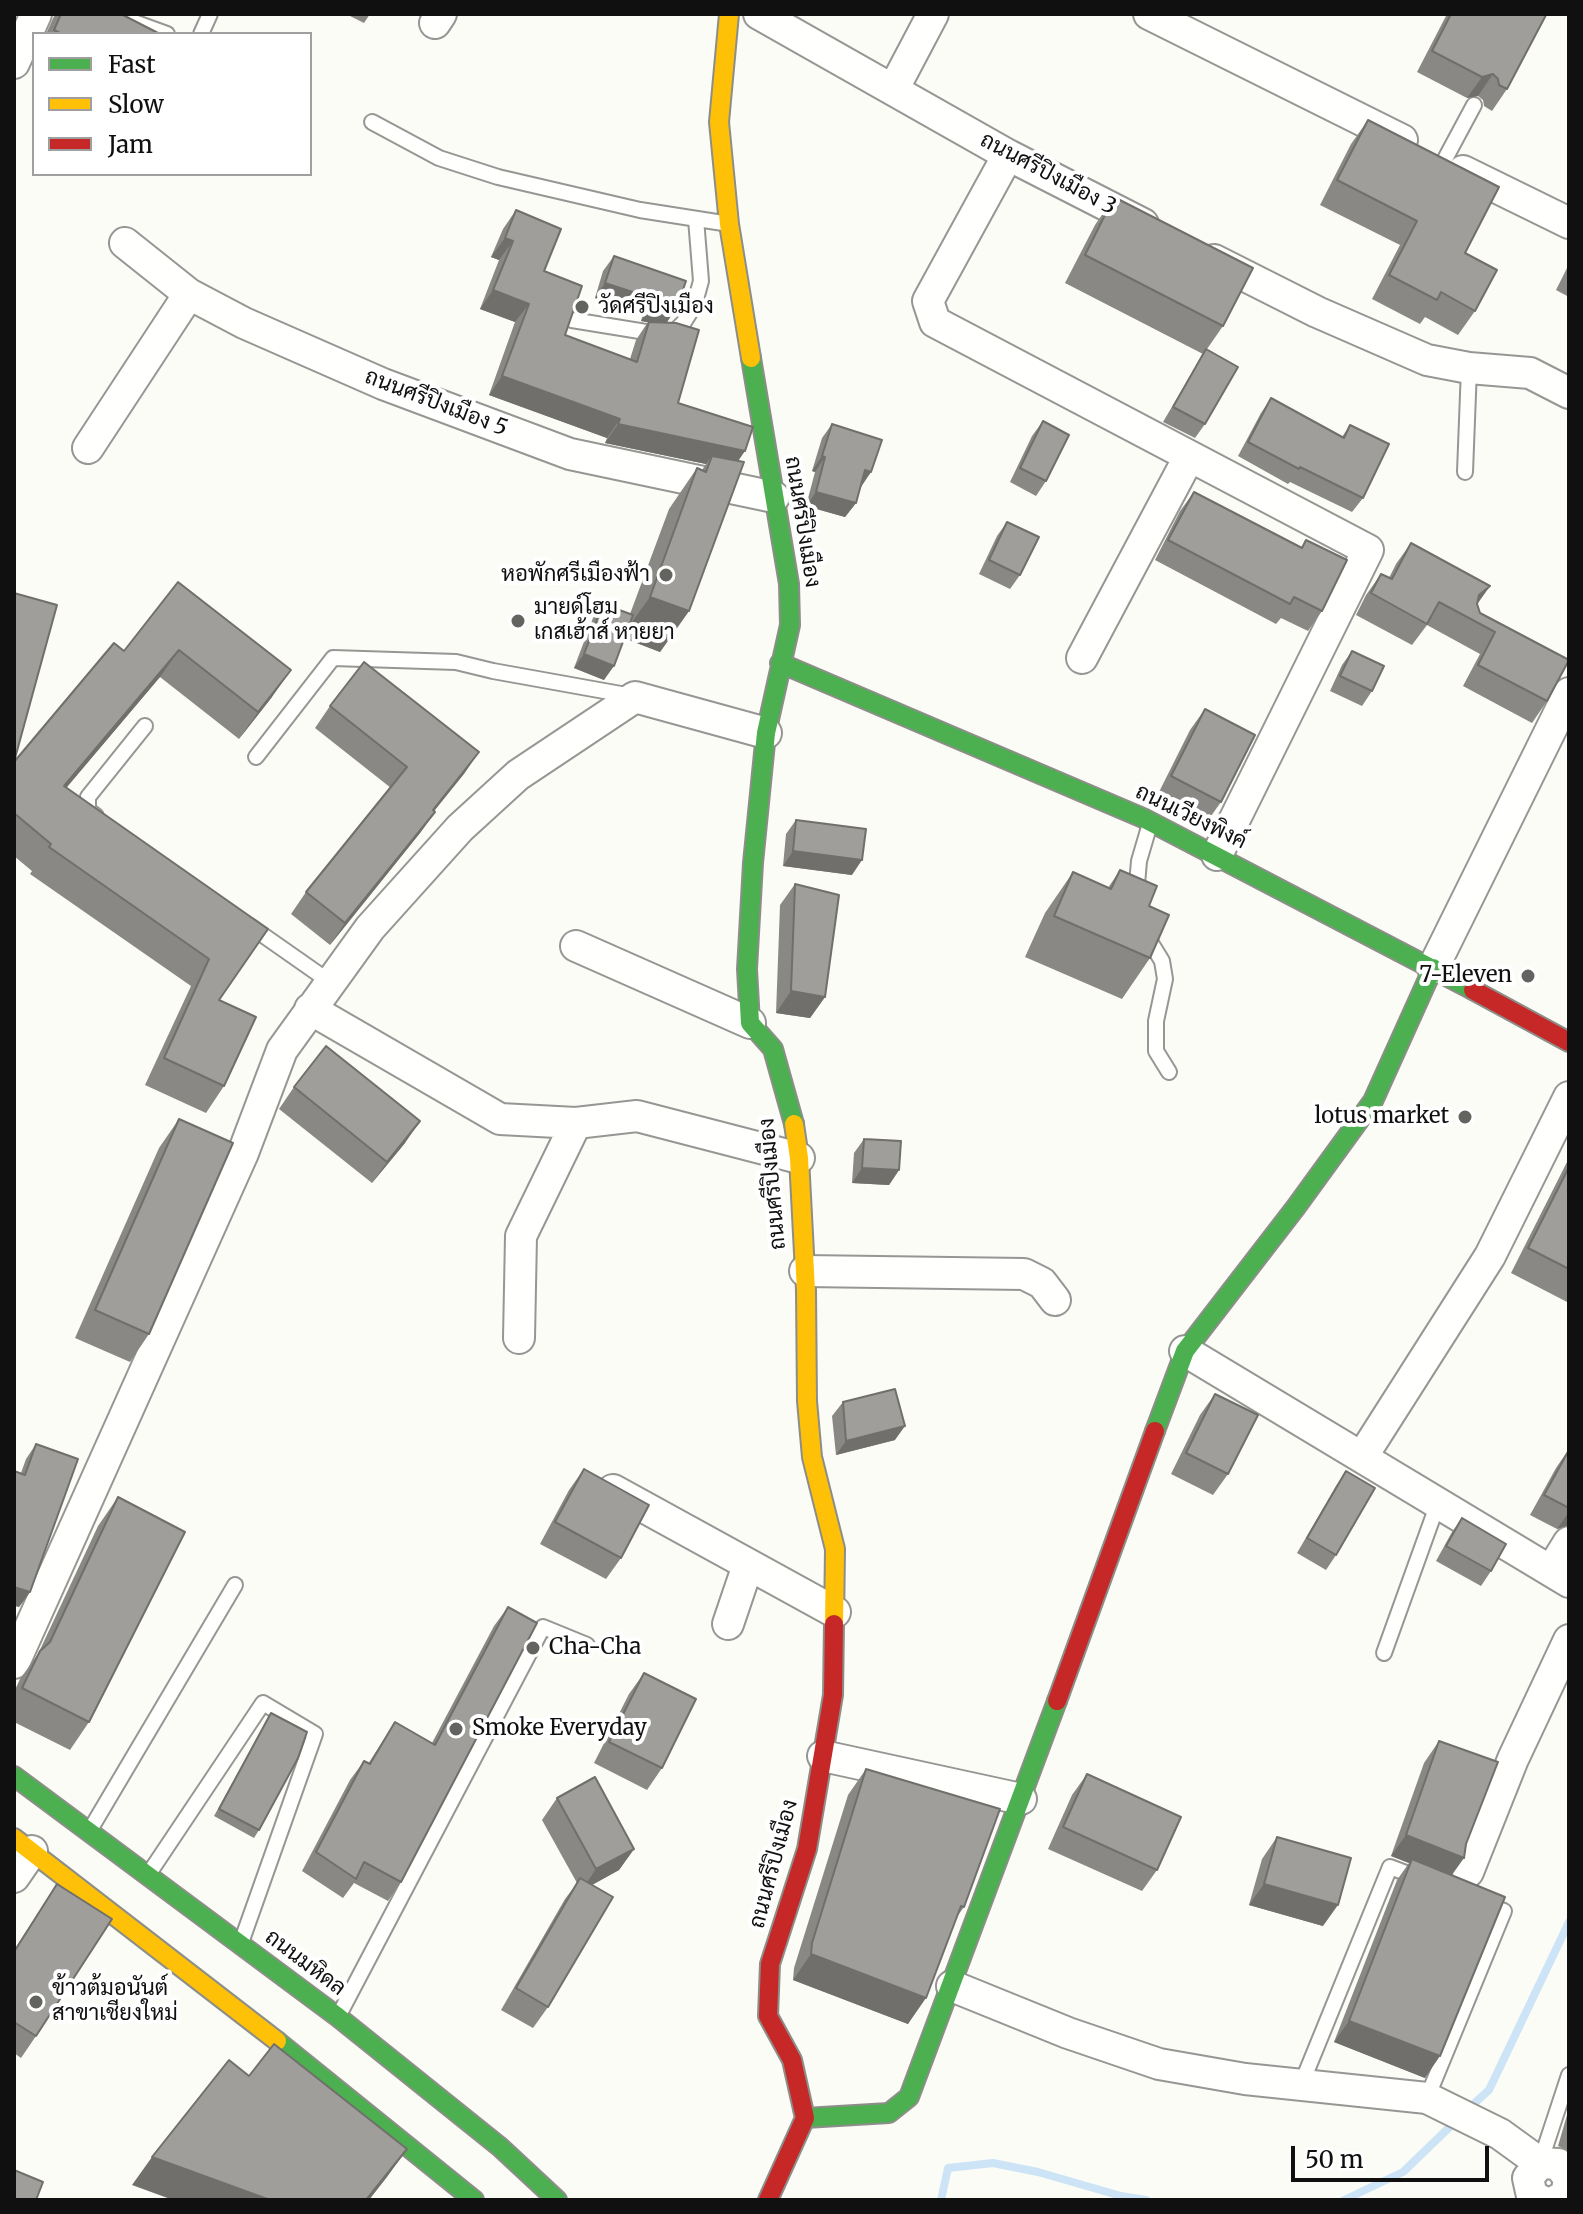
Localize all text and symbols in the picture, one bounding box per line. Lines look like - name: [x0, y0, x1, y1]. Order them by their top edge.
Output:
- legend: [32, 32, 312, 176]
- text: Fast: [108, 49, 156, 80]
- text: Slow: [108, 89, 164, 120]
- street label: ถนนศรีปิงเมือง 3: [976, 127, 1120, 221]
- text: Jam: [108, 129, 153, 160]
- place label: วัดศรีปิงเมือง: [598, 294, 714, 320]
- marker: วัดศรีปิงเมือง: [573, 298, 591, 316]
- street label: ถนนศรีปิงเมือง 5: [361, 364, 511, 442]
- street label: ถนนศรีปิงเมือง: [779, 455, 825, 589]
- place label: หอพักศรีเมืองฟ้า: [501, 562, 650, 588]
- marker: หอพักศรีเมืองฟ้า: [657, 566, 675, 584]
- place label: มายด์โฮม เกสเฮ้าส์ หายยา: [534, 595, 675, 646]
- marker: มายด์โฮม เกสเฮ้าส์ หายยา: [509, 612, 527, 630]
- street label: ถนนเวียงพิงค์: [1131, 779, 1251, 855]
- place label: 7-Eleven: [1420, 963, 1512, 989]
- marker: 7-Eleven: [1519, 967, 1537, 985]
- place label: lotus market: [1315, 1104, 1449, 1130]
- marker: lotus market: [1456, 1108, 1474, 1126]
- street label: ถนนศรีปิงเมือง: [754, 1117, 792, 1251]
- place label: Cha-Cha: [549, 1635, 641, 1661]
- marker: Cha-Cha: [524, 1639, 542, 1657]
- place label: Smoke Everyday: [472, 1716, 647, 1742]
- marker: Smoke Everyday: [447, 1720, 465, 1738]
- street label: ถนนศรีปิงเมือง: [744, 1797, 804, 1931]
- street label: ถนนมหิดล: [259, 1924, 351, 2002]
- place label: ข้าวต้มอนันต์ สาขาเชียงใหม่: [52, 1976, 178, 2028]
- marker: ข้าวต้มอนันต์ สาขาเชียงใหม่: [27, 1993, 45, 2011]
- scale bar: [1295, 2130, 1493, 2180]
- text: 50 m: [1305, 2144, 1364, 2175]

